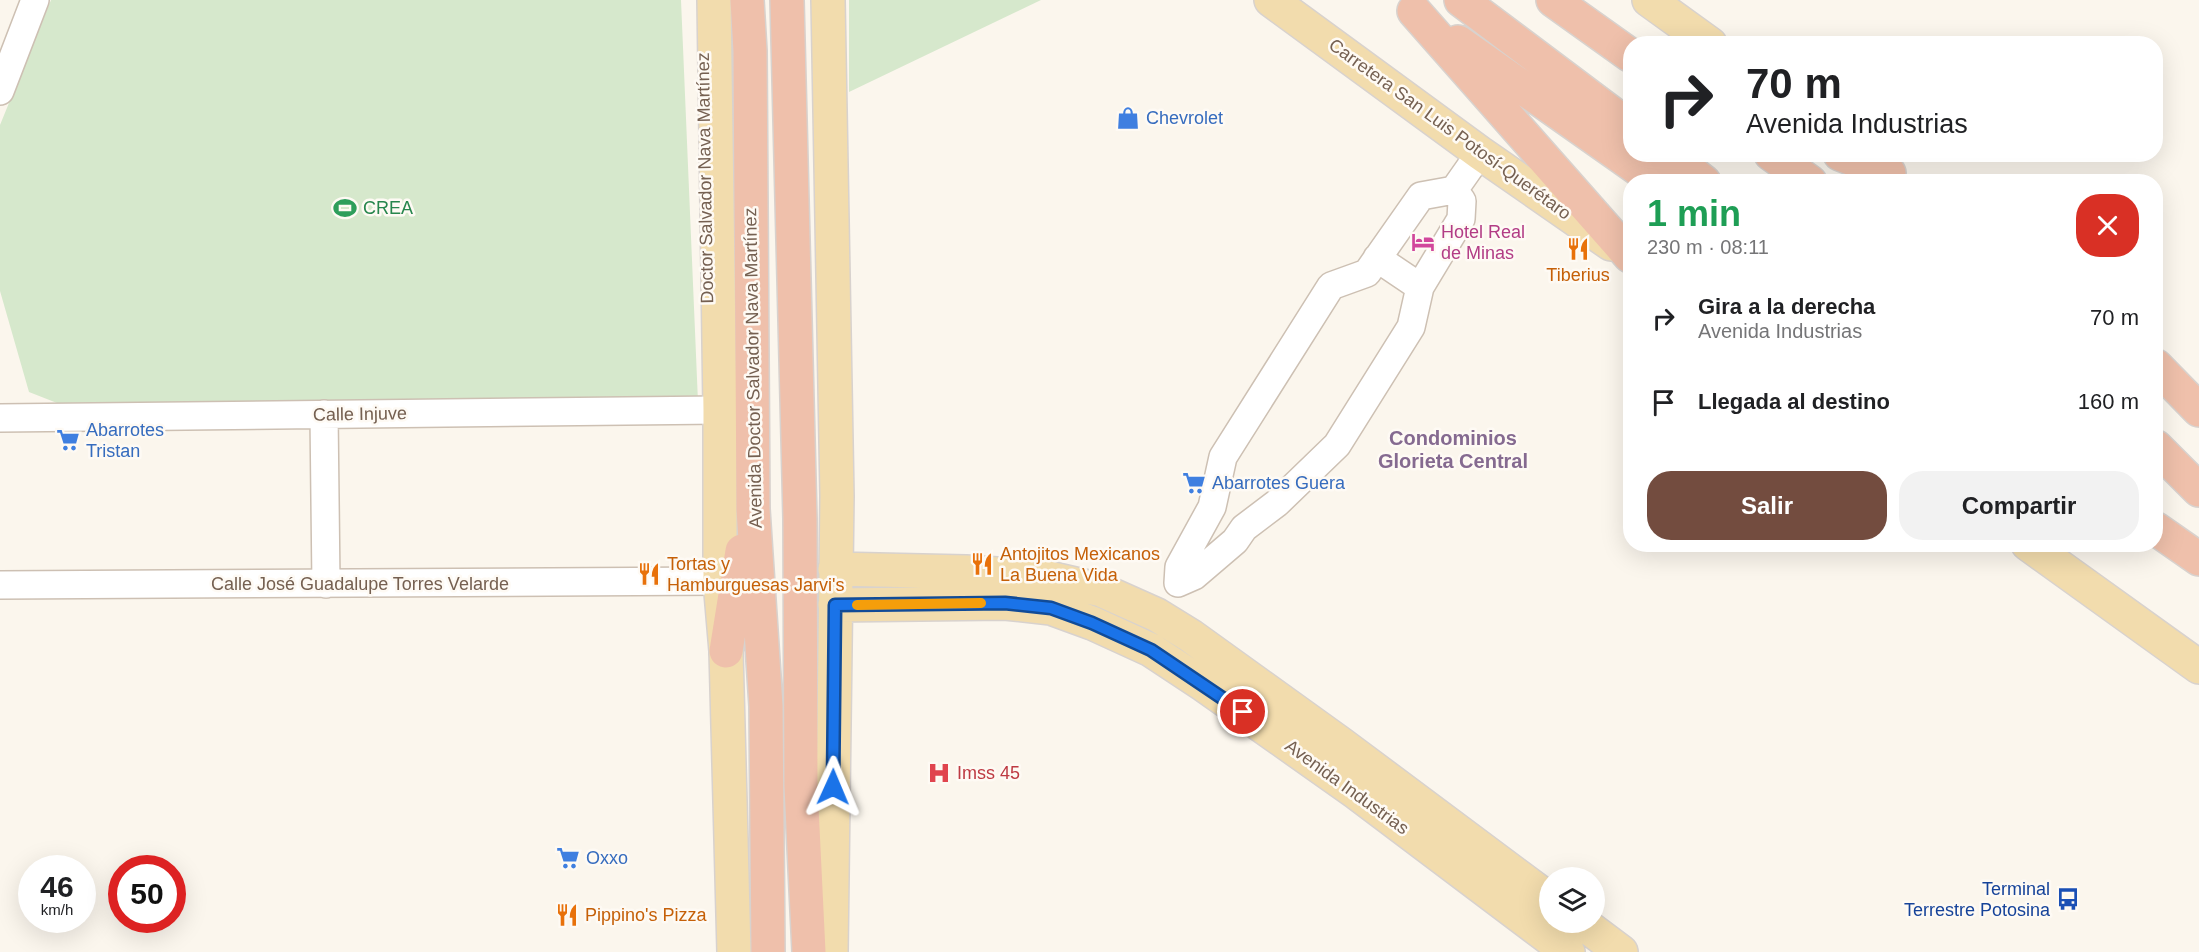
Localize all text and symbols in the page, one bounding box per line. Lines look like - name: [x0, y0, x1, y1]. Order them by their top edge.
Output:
- street label: Carretera San Luis Potosí-Querétaro: [1325, 34, 1575, 224]
- street label: Doctor Salvador Nava Martínez: [693, 52, 717, 304]
- icon: right: [1647, 60, 1725, 138]
- text: 70 m: [1746, 60, 1842, 107]
- shop icon: Chevrolet: [1115, 105, 1141, 131]
- place label: Chevrolet: [1146, 108, 1223, 128]
- text: Avenida Industrias: [1746, 109, 1968, 139]
- text: 1 min: [1647, 193, 1741, 234]
- button: close: [2076, 194, 2139, 257]
- sports icon: CREA: [332, 195, 358, 221]
- place label: CREA: [363, 198, 413, 218]
- street label: Avenida Doctor Salvador Nava Martínez: [740, 207, 766, 529]
- place label: Hotel Real de Minas: [1441, 222, 1525, 263]
- hotel icon: Hotel Real de Minas: [1410, 229, 1436, 255]
- restaurant icon: Tiberius: [1565, 236, 1591, 262]
- text: 230 m · 08:11: [1647, 236, 1769, 258]
- place label: Tiberius: [1546, 265, 1610, 285]
- text: Gira a la derecha: [1698, 294, 1875, 319]
- icon: right: [1647, 302, 1680, 335]
- text: 70 m: [2090, 305, 2139, 330]
- text: Avenida Industrias: [1698, 320, 1862, 342]
- icon: arrive: [1647, 386, 1680, 419]
- text: Llegada al destino: [1698, 389, 1890, 414]
- text: 160 m: [2078, 389, 2139, 414]
- street label: Calle Injuve: [313, 403, 407, 425]
- place label: Abarrotes Tristan: [86, 420, 164, 461]
- supermarket icon: Abarrotes Tristan: [55, 427, 81, 453]
- district label: Condominios Glorieta Central: [1378, 427, 1528, 472]
- supermarket icon: Abarrotes Guera: [1181, 470, 1207, 496]
- button: Salir: [1647, 471, 1887, 540]
- button: Compartir: [1899, 471, 2139, 540]
- place label: Abarrotes Guera: [1212, 473, 1346, 493]
- place label: Antojitos Mexicanos La Buena Vida: [1000, 544, 1160, 585]
- restaurant icon: Antojitos Mexicanos La Buena Vida: [969, 551, 995, 577]
- place label: Tortas y Hamburguesas Jarvi's: [667, 554, 845, 595]
- restaurant icon: Tortas y Hamburguesas Jarvi's: [636, 561, 662, 587]
- street label: Calle José Guadalupe Torres Velarde: [211, 574, 509, 594]
- pin: [1217, 686, 1268, 737]
- icon: arrive: [1226, 695, 1259, 728]
- street label: Avenida Industrias: [1281, 735, 1413, 839]
- position arrow: [801, 755, 865, 819]
- hospital icon: Imss 45: [926, 760, 952, 786]
- place label: Imss 45: [957, 763, 1020, 783]
- supermarket icon: Oxxo: [555, 845, 581, 871]
- place label: Oxxo: [586, 848, 628, 868]
- speed limit sign: 50: [108, 855, 186, 933]
- map controls: [1539, 867, 1605, 933]
- button: layers: [1539, 867, 1605, 933]
- text: 46: [40, 870, 74, 903]
- place label: Terminal Terrestre Potosina: [1904, 879, 2051, 920]
- bus stop icon: Terminal Terrestre Potosina: [2055, 886, 2081, 912]
- text: km/h: [41, 901, 73, 918]
- restaurant icon: Pippino's Pizza: [554, 902, 580, 928]
- place label: Pippino's Pizza: [585, 905, 707, 925]

